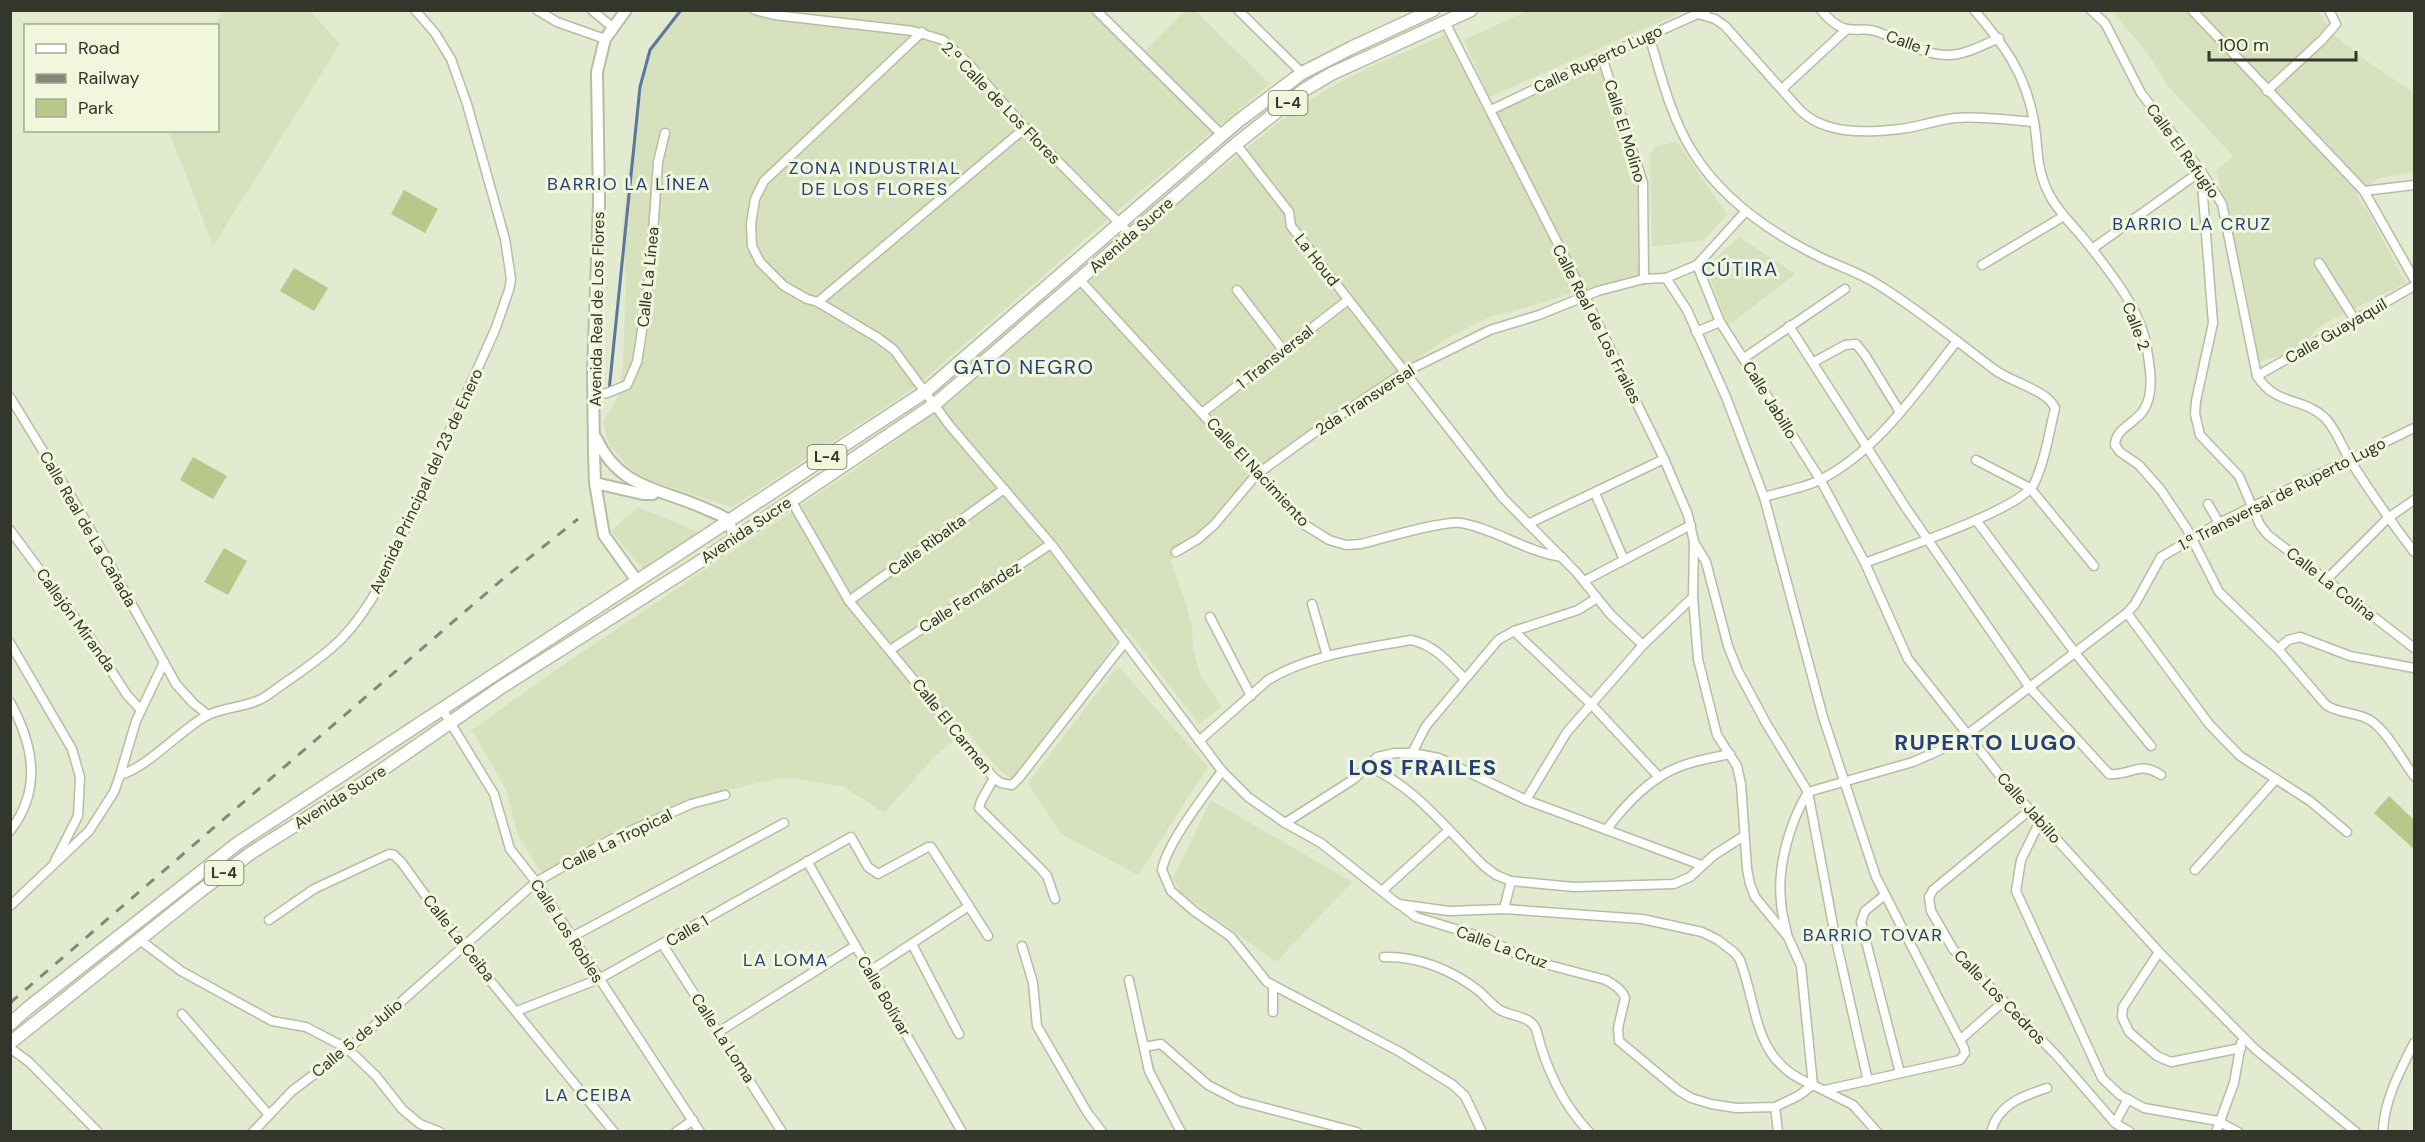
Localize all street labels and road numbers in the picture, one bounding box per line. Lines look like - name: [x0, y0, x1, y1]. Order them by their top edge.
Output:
- street label: Calle Ruperto Lugo: [1530, 20, 1666, 98]
- street label: Calle 1: [1883, 25, 1933, 61]
- street label: 2.ª Calle de Los Flores: [937, 37, 1065, 169]
- street label: Calle El Molino: [1599, 77, 1651, 185]
- road number: L-4: [1268, 91, 1308, 115]
- street label: Calle El Refugio: [2141, 99, 2225, 203]
- street label: Avenida Sucre: [1084, 193, 1178, 277]
- street label: Avenida Real de Los Flores: [585, 211, 609, 407]
- street label: Calle La Línea: [632, 226, 664, 328]
- street label: La Houd: [1290, 230, 1344, 290]
- street label: Calle Real de Los Frailes: [1548, 241, 1646, 407]
- street label: Calle Guayaquil: [2281, 293, 2391, 369]
- street label: Calle 2: [2117, 299, 2155, 353]
- street label: 1 Transversal: [1232, 320, 1318, 394]
- street label: Calle Jabillo: [1738, 357, 1802, 443]
- street label: 2da Transversal: [1311, 360, 1419, 440]
- street label: Avenida Principal del 23 de Enero: [364, 365, 488, 597]
- street label: Calle El Nacimiento: [1202, 413, 1314, 531]
- street label: 1.ª Transversal de Ruperto Lugo: [2175, 433, 2389, 555]
- road number: L-4: [808, 445, 846, 469]
- street label: Calle Real de La Cañada: [35, 447, 141, 611]
- street label: Avenida Sucre: [697, 492, 795, 568]
- street label: Calle Ribalta: [884, 510, 970, 580]
- street label: Calle La Colina: [2282, 542, 2380, 626]
- street label: Calle Fernández: [915, 556, 1025, 638]
- street label: Callejón Miranda: [31, 564, 121, 676]
- street label: Calle El Carmen: [907, 674, 997, 778]
- street label: Avenida Sucre: [290, 760, 390, 834]
- street label: Calle Jabillo: [1992, 768, 2066, 848]
- street label: Calle La Tropical: [558, 804, 676, 876]
- road number: L-4: [204, 861, 244, 885]
- street label: Calle Los Robles: [526, 875, 608, 987]
- street label: Calle La Ceiba: [418, 890, 500, 986]
- street label: Calle 1: [662, 910, 712, 952]
- street label: Calle La Cruz: [1453, 921, 1551, 973]
- street label: Calle Los Cedros: [1949, 945, 2051, 1049]
- street label: Calle Bolívar: [853, 952, 916, 1040]
- street label: Calle La Loma: [686, 989, 760, 1087]
- street label: Calle 5 de Julio: [307, 994, 407, 1082]

